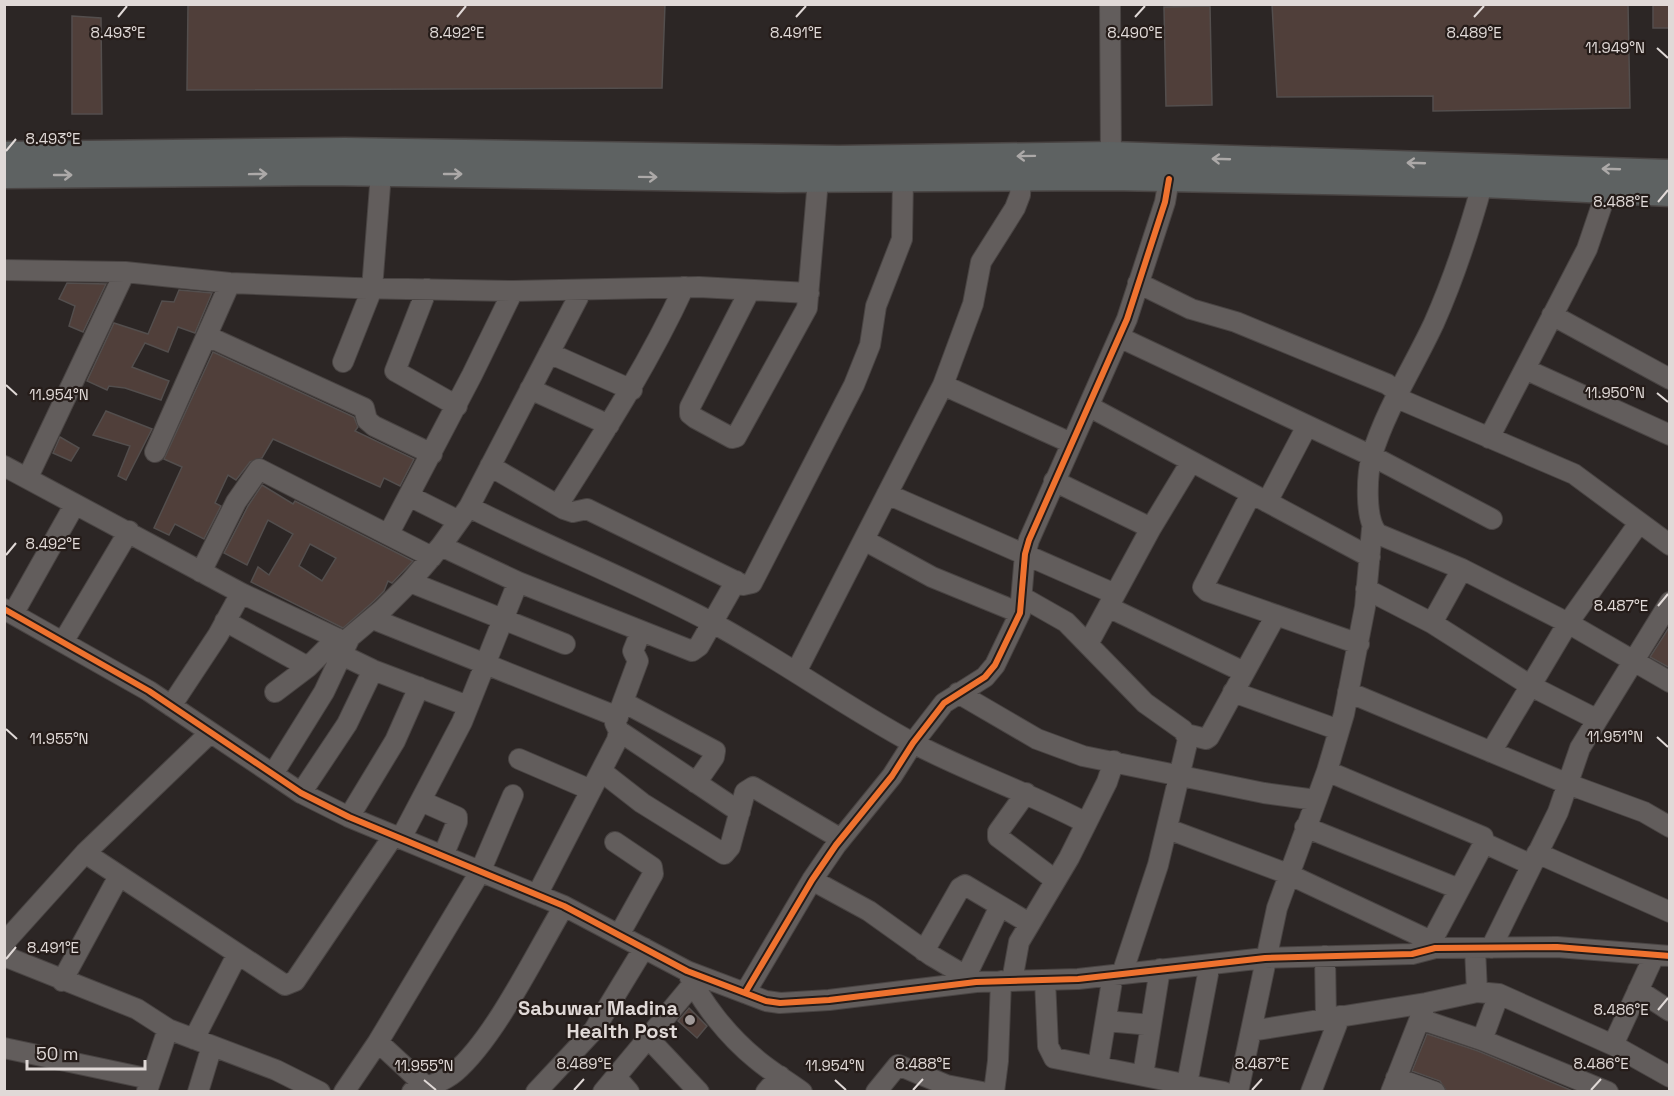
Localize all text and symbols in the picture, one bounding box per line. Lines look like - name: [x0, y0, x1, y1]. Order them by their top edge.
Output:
- text: 8.493°E: [91, 23, 145, 42]
- text: 8.492°E: [430, 23, 484, 42]
- text: 8.491°E: [770, 23, 822, 42]
- text: 8.490°E: [1107, 23, 1163, 42]
- text: 8.489°E: [1446, 23, 1502, 42]
- text: 11.949°N: [1585, 38, 1645, 57]
- text: 8.493°E: [26, 129, 80, 148]
- one-way arrow: [1017, 150, 1037, 161]
- one-way arrow: [1212, 153, 1232, 164]
- one-way arrow: [1407, 157, 1427, 168]
- one-way arrow: [1602, 163, 1622, 174]
- one-way arrow: [247, 168, 267, 180]
- one-way arrow: [442, 168, 462, 180]
- one-way arrow: [52, 169, 72, 181]
- one-way arrow: [637, 172, 657, 183]
- text: 8.488°E: [1593, 192, 1649, 211]
- text: 11.950°N: [1585, 383, 1645, 402]
- text: 11.954°N: [29, 385, 89, 404]
- text: 8.492°E: [26, 534, 80, 553]
- text: 8.487°E: [1594, 596, 1648, 615]
- text: 11.951°N: [1587, 727, 1643, 746]
- text: 11.955°N: [29, 729, 89, 748]
- text: 8.491°E: [27, 938, 79, 957]
- place label: Sabuwar Madina Health Post: [518, 995, 678, 1044]
- text: 8.486°E: [1593, 1000, 1649, 1019]
- marker: Sabuwar Madina Health Post: [683, 1013, 697, 1027]
- scale bar: [27, 1033, 146, 1071]
- text: 50 m: [36, 1042, 78, 1065]
- text: 8.489°E: [556, 1054, 612, 1073]
- text: 8.488°E: [895, 1054, 951, 1073]
- text: 8.487°E: [1235, 1054, 1289, 1073]
- text: 8.486°E: [1573, 1054, 1629, 1073]
- text: 11.955°N: [394, 1056, 454, 1075]
- text: 11.954°N: [805, 1056, 865, 1075]

